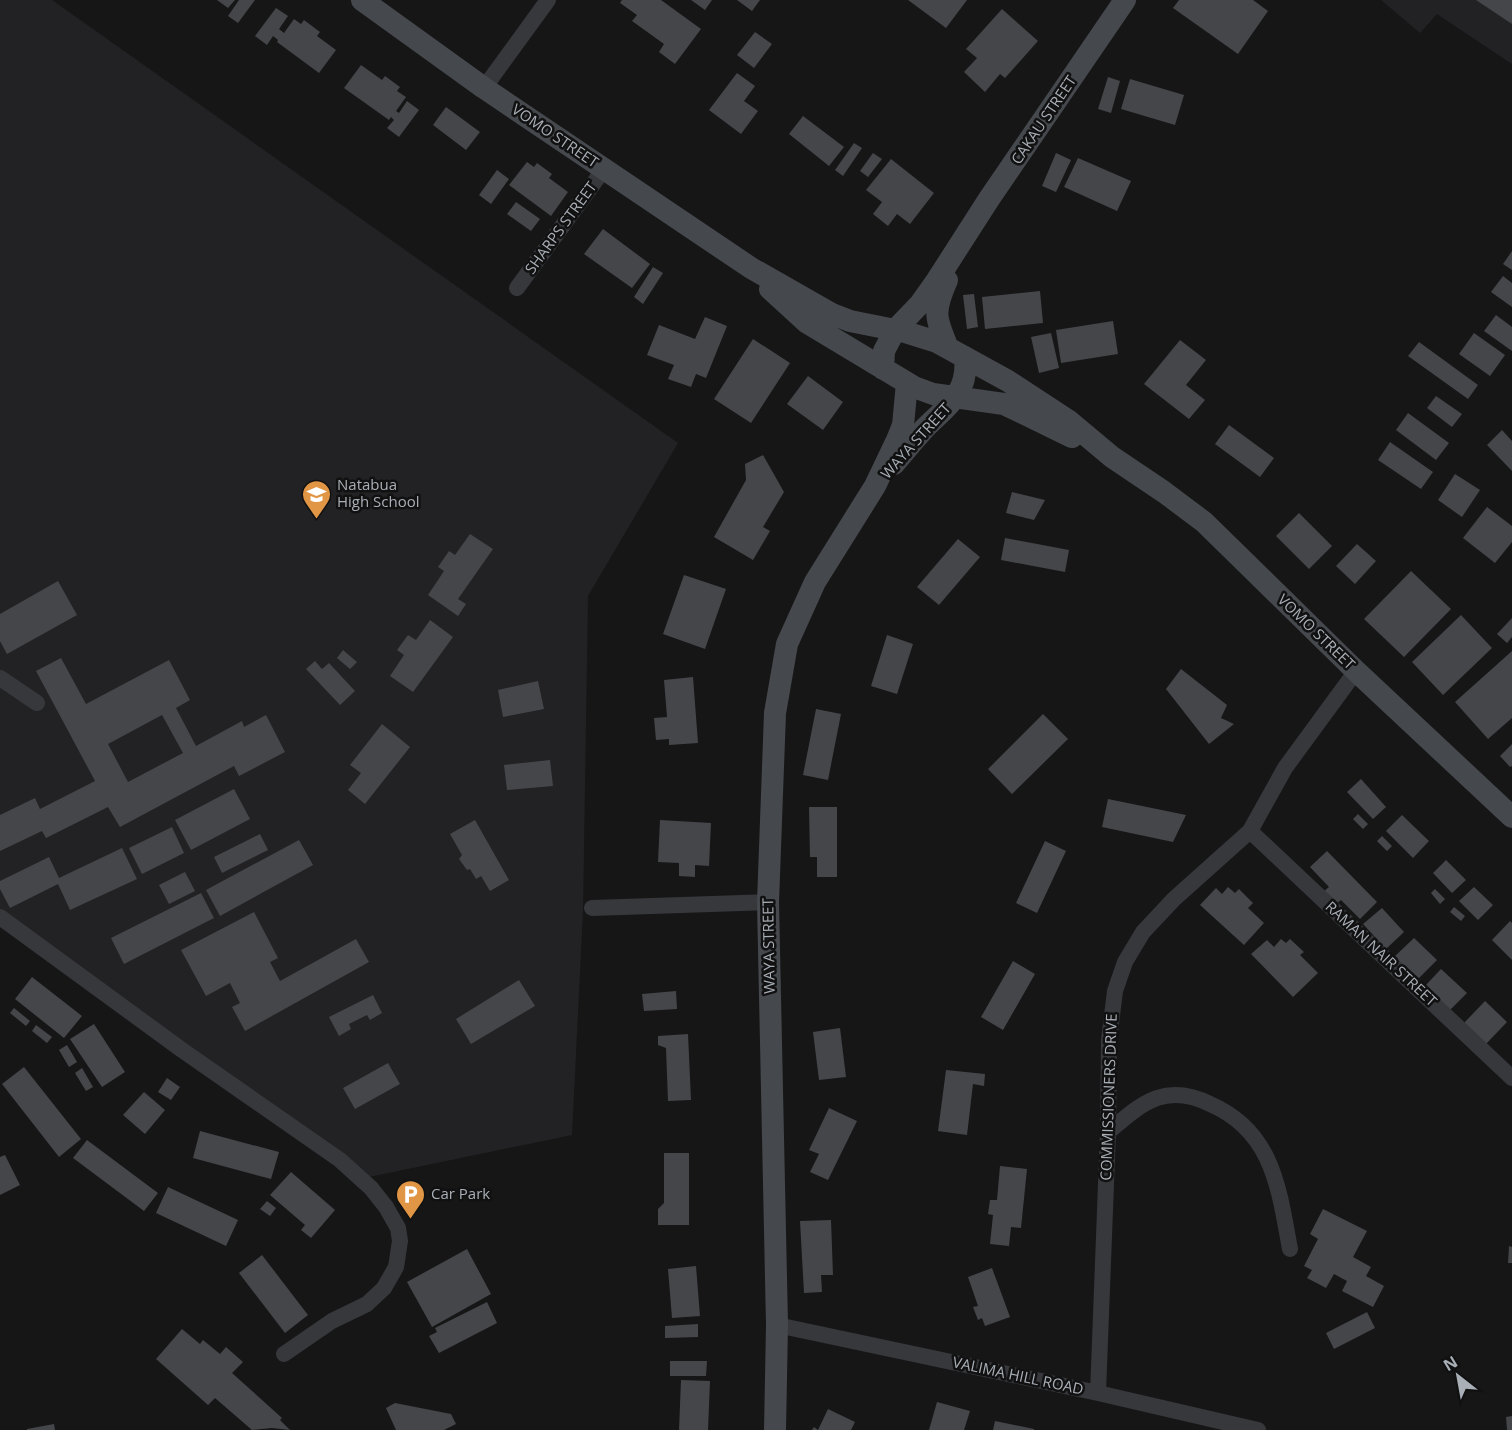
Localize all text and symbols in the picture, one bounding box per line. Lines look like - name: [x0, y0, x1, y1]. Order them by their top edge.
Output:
- street label: CAKAU STREET: [1006, 71, 1081, 168]
- street label: VOMO STREET: [508, 99, 603, 172]
- street label: SHARPS STREET: [520, 177, 601, 278]
- street label: WAYA STREET: [876, 398, 955, 483]
- place label: Natabua High School: [337, 474, 420, 511]
- school or university icon: Natabua High School: [300, 478, 332, 520]
- street label: VOMO STREET: [1274, 589, 1360, 674]
- street label: RAMAN NAIR STREET: [1322, 896, 1442, 1011]
- street label: WAYA STREET: [757, 897, 779, 994]
- street label: COMMISSIONERS DRIVE: [1095, 1013, 1121, 1181]
- parking icon: Car Park: [394, 1178, 426, 1220]
- place label: Car Park: [431, 1183, 490, 1203]
- north arrow: [1428, 1346, 1488, 1406]
- text: N: [1439, 1350, 1462, 1376]
- street label: VALIMA HILL ROAD: [951, 1351, 1086, 1399]

